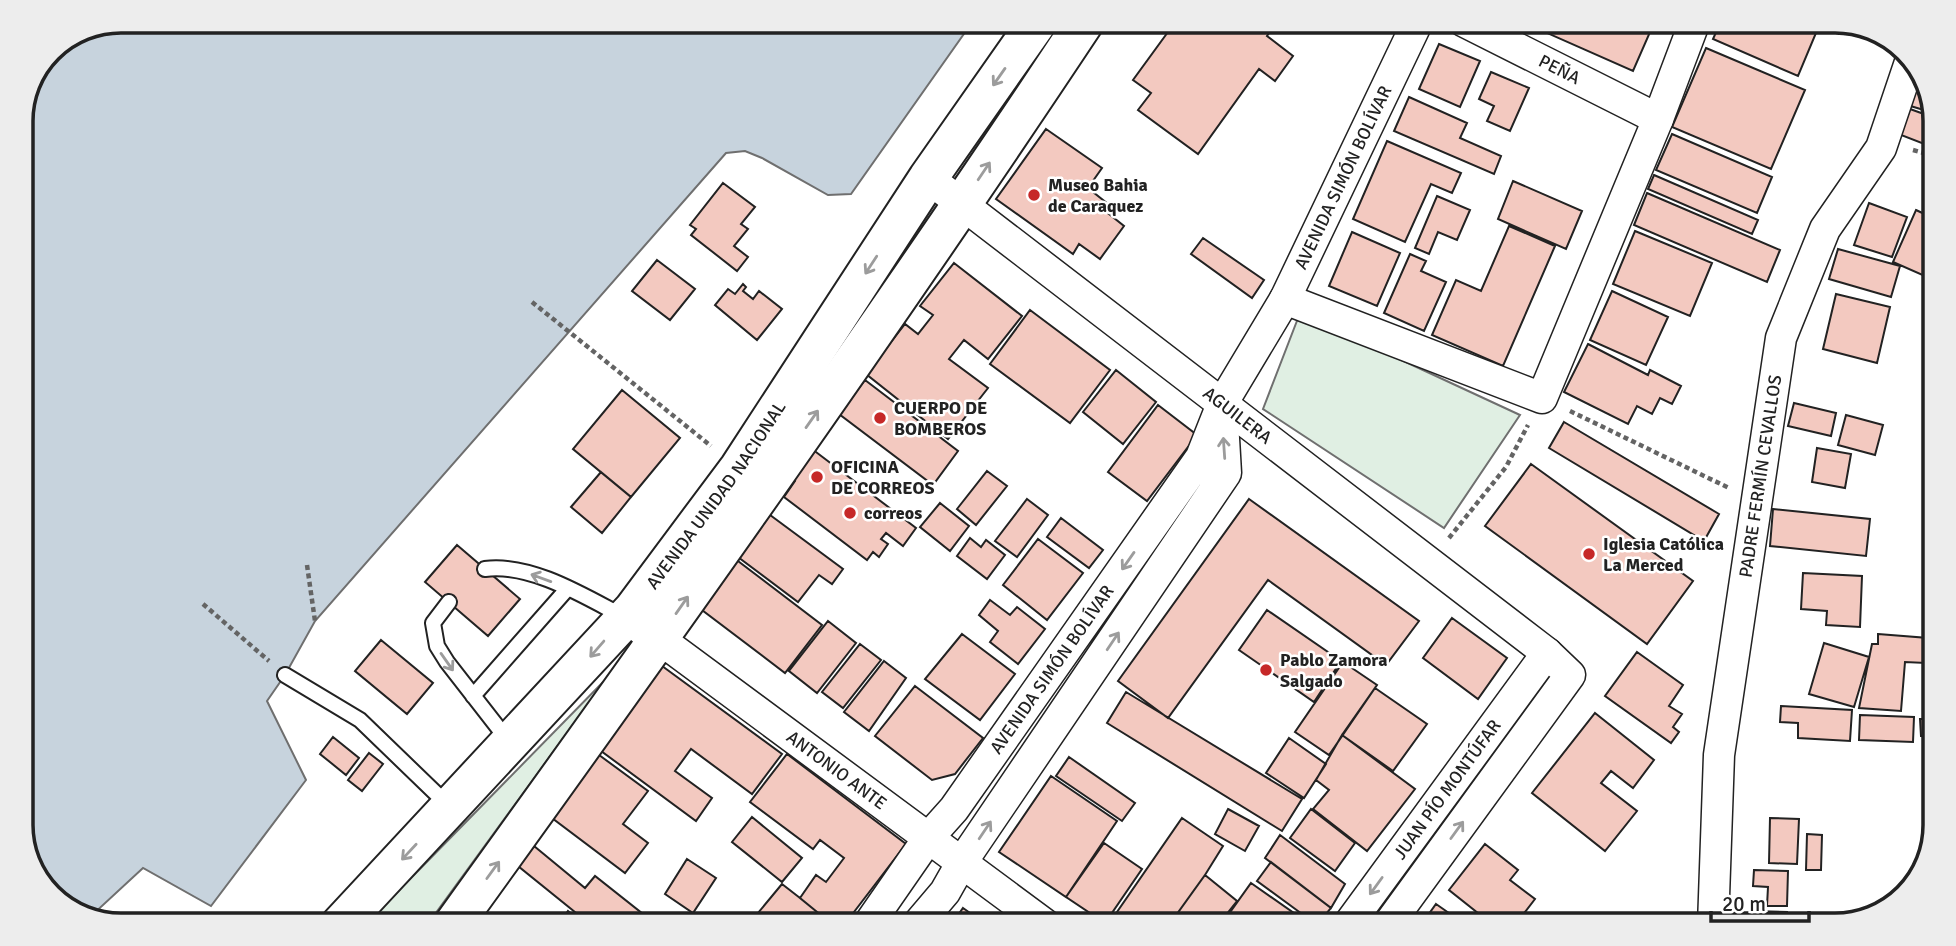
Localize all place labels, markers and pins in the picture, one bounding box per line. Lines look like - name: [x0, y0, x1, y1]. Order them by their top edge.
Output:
- place label: Museo Bahia de Caraquez: [1048, 174, 1148, 217]
- marker: Museo Bahia de Caraquez: [1026, 187, 1042, 203]
- place label: CUERPO DE BOMBEROS: [894, 397, 987, 440]
- marker: CUERPO DE BOMBEROS: [872, 410, 888, 426]
- place label: OFICINA DE CORREOS: [831, 456, 934, 499]
- marker: OFICINA DE CORREOS: [809, 469, 825, 485]
- place label: correos: [864, 502, 922, 524]
- marker: correos: [842, 505, 858, 521]
- place label: Iglesia Católica La Merced: [1603, 533, 1724, 576]
- marker: Iglesia Católica La Merced: [1581, 546, 1597, 562]
- place label: Pablo Zamora Salgado: [1280, 649, 1388, 692]
- marker: Pablo Zamora Salgado: [1258, 662, 1274, 678]

